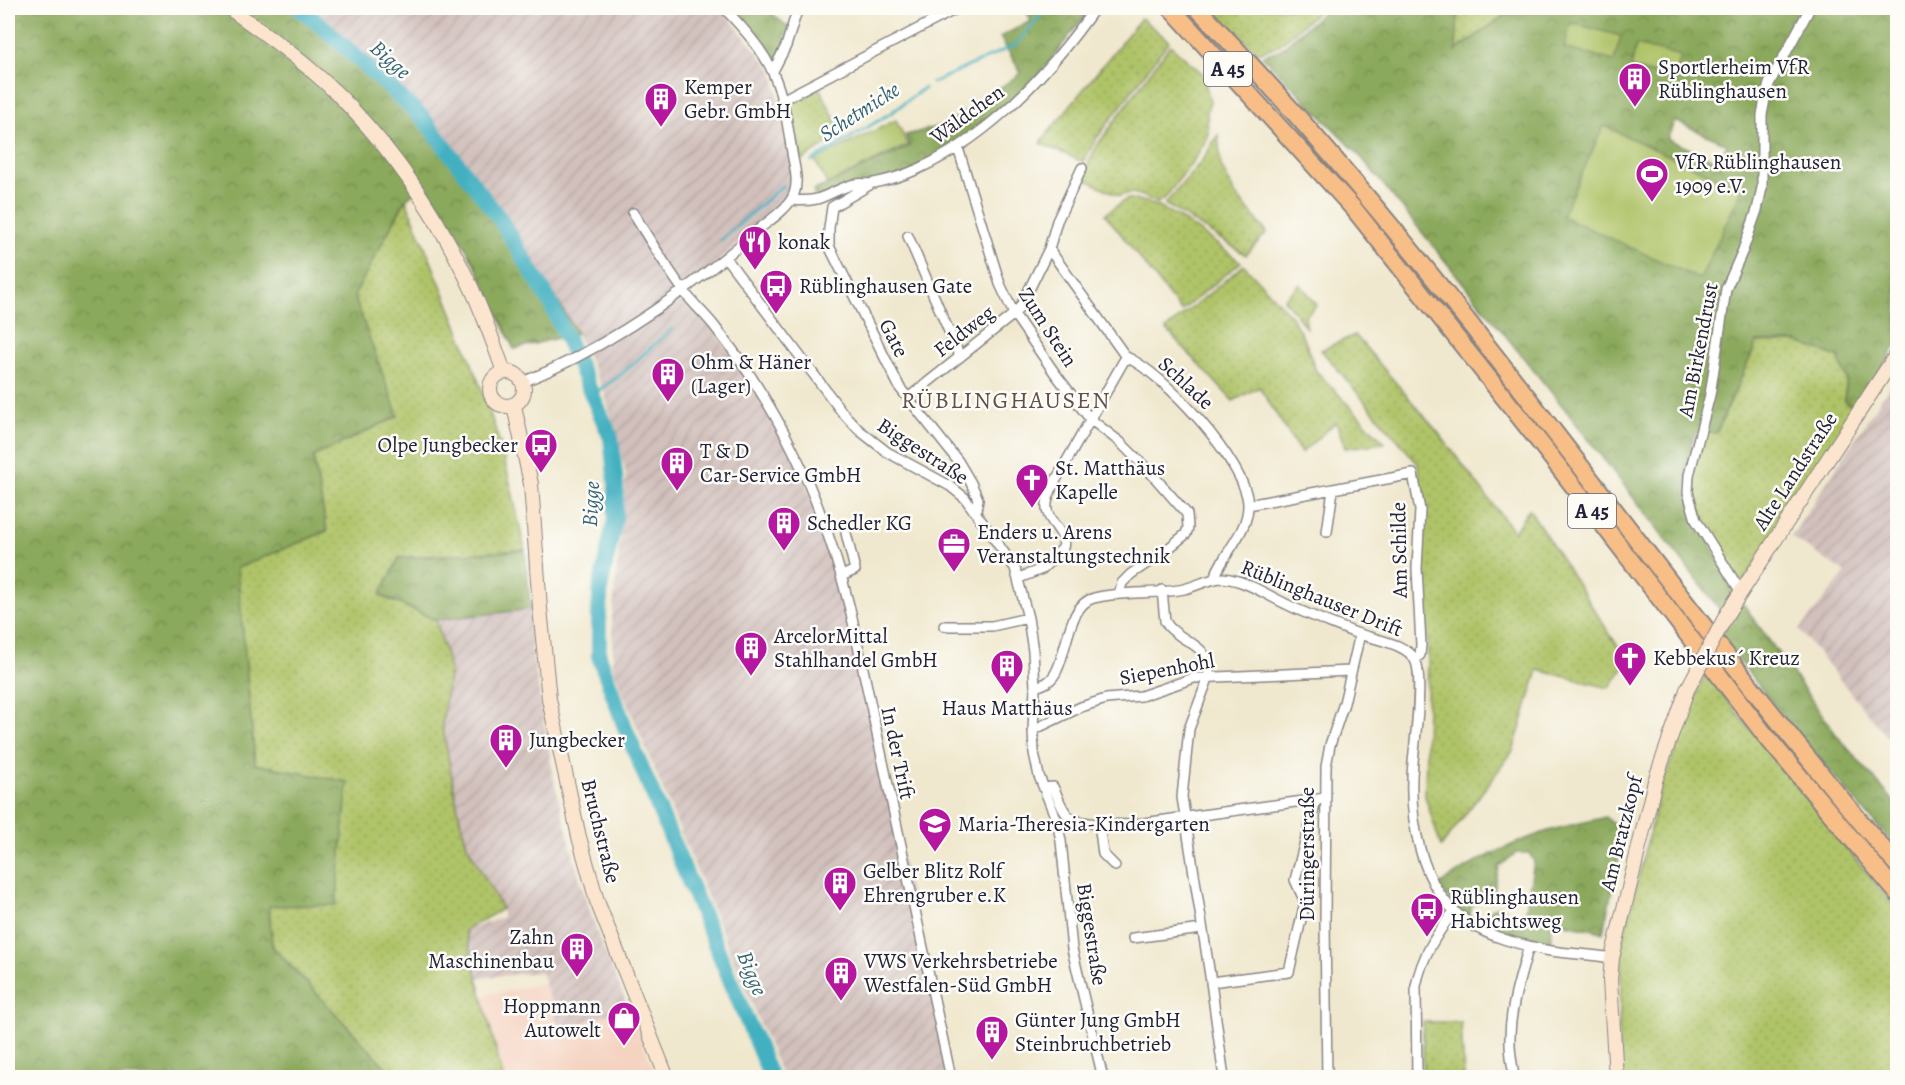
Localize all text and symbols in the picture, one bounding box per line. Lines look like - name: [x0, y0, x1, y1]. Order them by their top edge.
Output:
- water label: Bigge: [363, 33, 417, 86]
- road number: A 45: [1204, 52, 1252, 86]
- place label: Sportlerheim VfR Rüblinghausen: [1658, 53, 1810, 105]
- building icon: Sportlerheim VfR Rüblinghausen: [1617, 61, 1653, 108]
- place label: Kemper Gebr. GmbH: [684, 73, 791, 125]
- water label: Schetmicke: [814, 75, 906, 149]
- street label: Wäldchen: [924, 78, 1010, 151]
- building icon: Kemper Gebr. GmbH: [643, 81, 679, 128]
- place label: VfR Rüblinghausen 1909 e.V.: [1674, 148, 1841, 200]
- sports icon: VfR Rüblinghausen 1909 e.V.: [1634, 156, 1670, 203]
- restaurant icon: konak: [737, 224, 773, 271]
- place label: konak: [778, 228, 831, 256]
- bus stop icon: Rüblinghausen Gate: [758, 268, 794, 315]
- place label: Rüblinghausen Gate: [799, 272, 972, 300]
- street label: Am Birkendrust: [1671, 280, 1725, 421]
- street label: Zum Stein: [1012, 282, 1084, 372]
- street label: Feldweg: [928, 298, 1000, 364]
- street label: Gate: [872, 314, 916, 362]
- place label: Ohm & Häner (Lager): [691, 348, 811, 400]
- street label: Schlade: [1152, 350, 1220, 416]
- building icon: Ohm & Häner (Lager): [650, 356, 686, 403]
- district label: RÜBLINGHAUSEN: [901, 384, 1111, 416]
- street label: Alte Landstraße: [1746, 407, 1844, 536]
- street label: Biggestraße: [872, 411, 974, 491]
- bus stop icon: Olpe Jungbecker: [523, 427, 559, 474]
- place label: Olpe Jungbecker: [378, 431, 518, 459]
- place label: T & D Car-Service GmbH: [700, 437, 862, 489]
- building icon: T & D Car-Service GmbH: [659, 445, 695, 492]
- place label: St. Matthäus Kapelle: [1055, 454, 1165, 506]
- church icon: St. Matthäus Kapelle: [1014, 462, 1050, 509]
- water label: Bigge: [575, 480, 607, 528]
- road number: A 45: [1568, 494, 1616, 528]
- street label: Am Schilde: [1384, 502, 1414, 599]
- building icon: Schedler KG: [766, 505, 802, 552]
- place label: Schedler KG: [807, 509, 912, 537]
- place label: Enders u. Arens Veranstaltungstechnik: [976, 518, 1171, 570]
- office icon: Enders u. Arens Veranstaltungstechnik: [936, 526, 972, 573]
- street label: Rüblinghauser Drift: [1237, 553, 1407, 643]
- place label: ArcelorMittal Stahlhandel GmbH: [773, 622, 938, 674]
- building icon: ArcelorMittal Stahlhandel GmbH: [733, 630, 769, 677]
- church icon: Kebbekus´ Kreuz: [1612, 640, 1648, 687]
- place label: Kebbekus´ Kreuz: [1653, 644, 1800, 672]
- street label: Siepenhohl: [1117, 646, 1217, 692]
- building icon: Haus Matthäus: [989, 648, 1025, 695]
- place label: Haus Matthäus: [941, 694, 1073, 722]
- street label: In der Trift: [874, 704, 922, 802]
- building icon: Jungbecker: [488, 722, 524, 769]
- place label: Jungbecker: [529, 726, 625, 754]
- street label: Am Bratzkopf: [1593, 769, 1650, 895]
- street label: Bruchstraße: [575, 776, 627, 886]
- street label: Düringerstraße: [1293, 787, 1321, 921]
- school or university icon: Maria-Theresia-Kindergarten: [917, 806, 953, 853]
- place label: Maria-Theresia-Kindergarten: [958, 810, 1210, 838]
- place label: Gelber Blitz Rolf Ehrengruber e.K: [863, 857, 1006, 909]
- building icon: Gelber Blitz Rolf Ehrengruber e.K: [822, 865, 858, 912]
- street label: Biggestraße: [1070, 881, 1114, 987]
- place label: Rüblinghausen Habichtsweg: [1450, 883, 1579, 935]
- bus stop icon: Rüblinghausen Habichtsweg: [1409, 891, 1445, 938]
- place label: Zahn Maschinenbau: [428, 923, 555, 975]
- building icon: Zahn Maschinenbau: [559, 931, 595, 978]
- water label: Bigge: [730, 947, 775, 1000]
- place label: VWS Verkehrsbetriebe Westfalen-Süd GmbH: [863, 947, 1058, 999]
- building icon: VWS Verkehrsbetriebe Westfalen-Süd GmbH: [823, 955, 859, 1002]
- place label: Hoppmann Autowelt: [503, 992, 601, 1044]
- shop icon: Hoppmann Autowelt: [606, 1000, 642, 1047]
- place label: Günter Jung GmbH Steinbruchbetrieb: [1015, 1006, 1181, 1058]
- building icon: Günter Jung GmbH Steinbruchbetrieb: [974, 1014, 1010, 1061]

